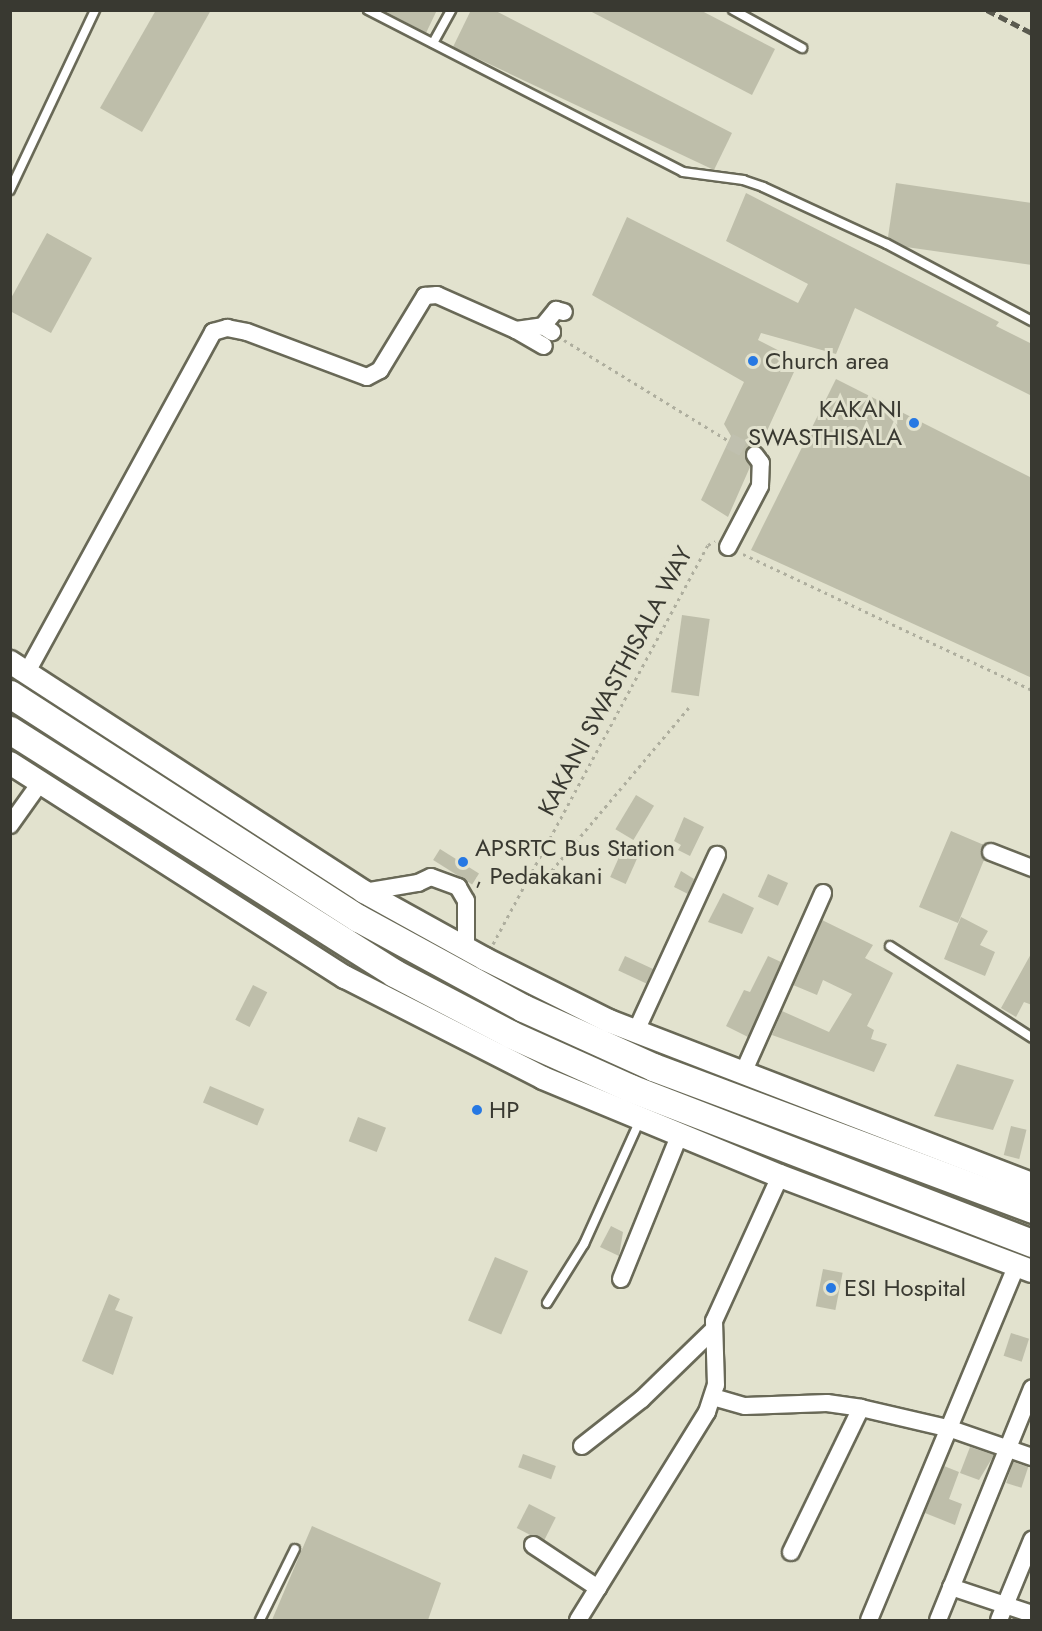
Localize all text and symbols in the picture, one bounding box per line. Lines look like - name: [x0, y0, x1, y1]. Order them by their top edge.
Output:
- place label: Church area: [765, 347, 889, 375]
- marker: Church area: [746, 354, 760, 368]
- place label: KAKANI SWASTHISALA: [748, 395, 902, 451]
- marker: KAKANI SWASTHISALA: [907, 416, 921, 430]
- street label: KAKANI SWASTHISALA WAY: [532, 541, 698, 821]
- place label: APSRTC Bus Station , Pedakakani: [475, 834, 675, 890]
- marker: APSRTC Bus Station , Pedakakani: [456, 855, 470, 869]
- place label: HP: [489, 1096, 519, 1124]
- marker: HP: [470, 1103, 484, 1117]
- place label: ESI Hospital: [844, 1274, 966, 1302]
- marker: ESI Hospital: [822, 1279, 840, 1297]

